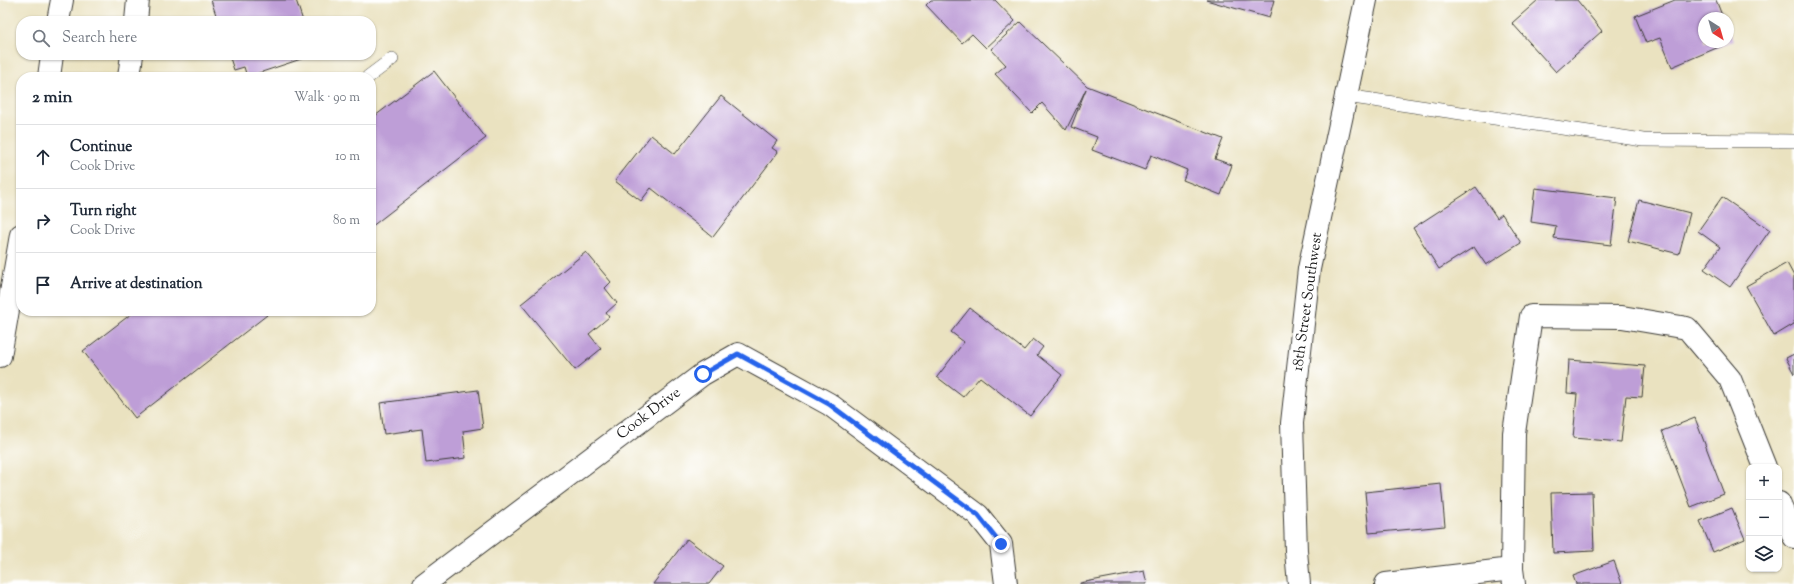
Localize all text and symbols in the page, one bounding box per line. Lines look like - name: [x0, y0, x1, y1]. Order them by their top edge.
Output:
- north arrow: [1698, 12, 1734, 48]
- search box: [16, 16, 376, 60]
- icon: search: [30, 27, 52, 49]
- text: Search here: [62, 28, 137, 49]
- text: 2 min: [32, 86, 73, 110]
- text: Walk · 90 m: [294, 89, 360, 107]
- text: Continue: [70, 137, 132, 158]
- icon: ahead: [32, 146, 54, 168]
- text: 10 m: [335, 148, 360, 166]
- text: Cook Drive: [70, 158, 135, 176]
- text: Turn right: [70, 201, 136, 222]
- icon: right: [32, 210, 54, 232]
- text: 80 m: [333, 212, 360, 230]
- text: Cook Drive: [70, 222, 135, 240]
- street label: 18th Street Southwest: [1288, 231, 1328, 373]
- icon: arrive: [32, 274, 54, 296]
- text: Arrive at destination: [70, 274, 203, 295]
- route start: [694, 365, 712, 383]
- street label: Cook Drive: [613, 383, 685, 445]
- map controls: [1746, 464, 1782, 572]
- button: +: [1746, 464, 1782, 500]
- button: −: [1746, 500, 1782, 536]
- route end: [992, 535, 1010, 553]
- button: layers: [1746, 536, 1782, 572]

